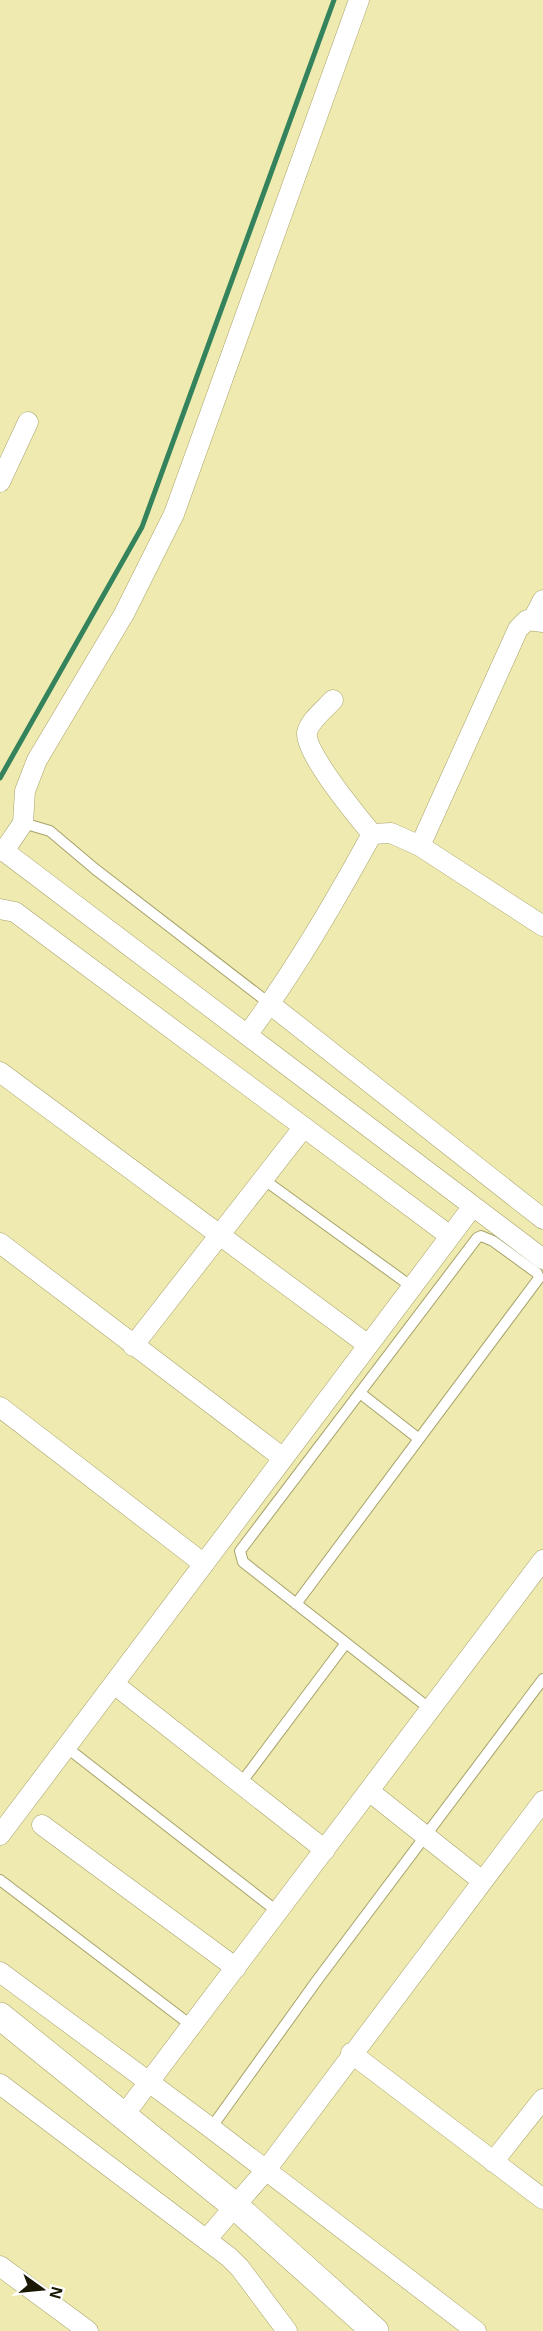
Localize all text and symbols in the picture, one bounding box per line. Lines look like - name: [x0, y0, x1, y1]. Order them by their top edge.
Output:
- north arrow: [12, 2259, 72, 2319]
- text: N: [46, 2285, 66, 2301]

